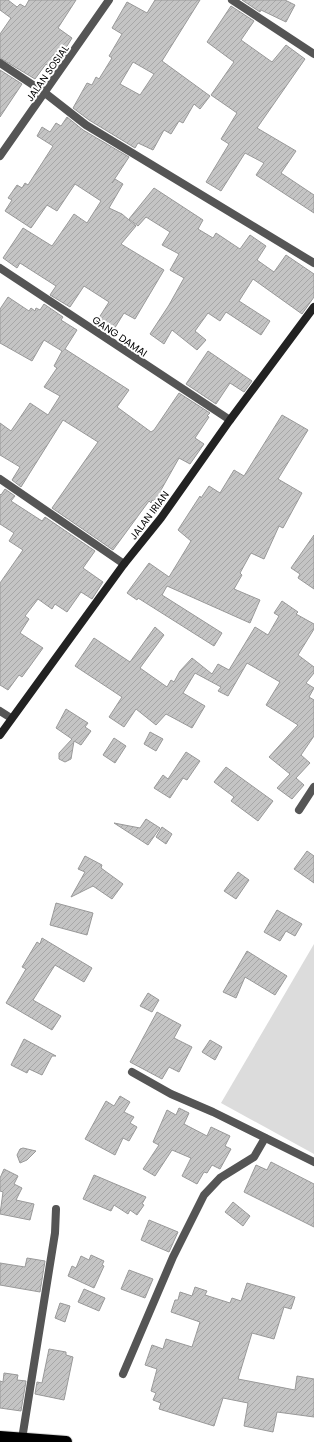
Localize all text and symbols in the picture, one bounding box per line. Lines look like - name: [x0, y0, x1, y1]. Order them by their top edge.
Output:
- street label: JALAN SOSIAL: [22, 41, 73, 105]
- street label: GANG DAMAI: [89, 312, 150, 360]
- street label: JALAN IRIAN: [126, 488, 173, 543]

